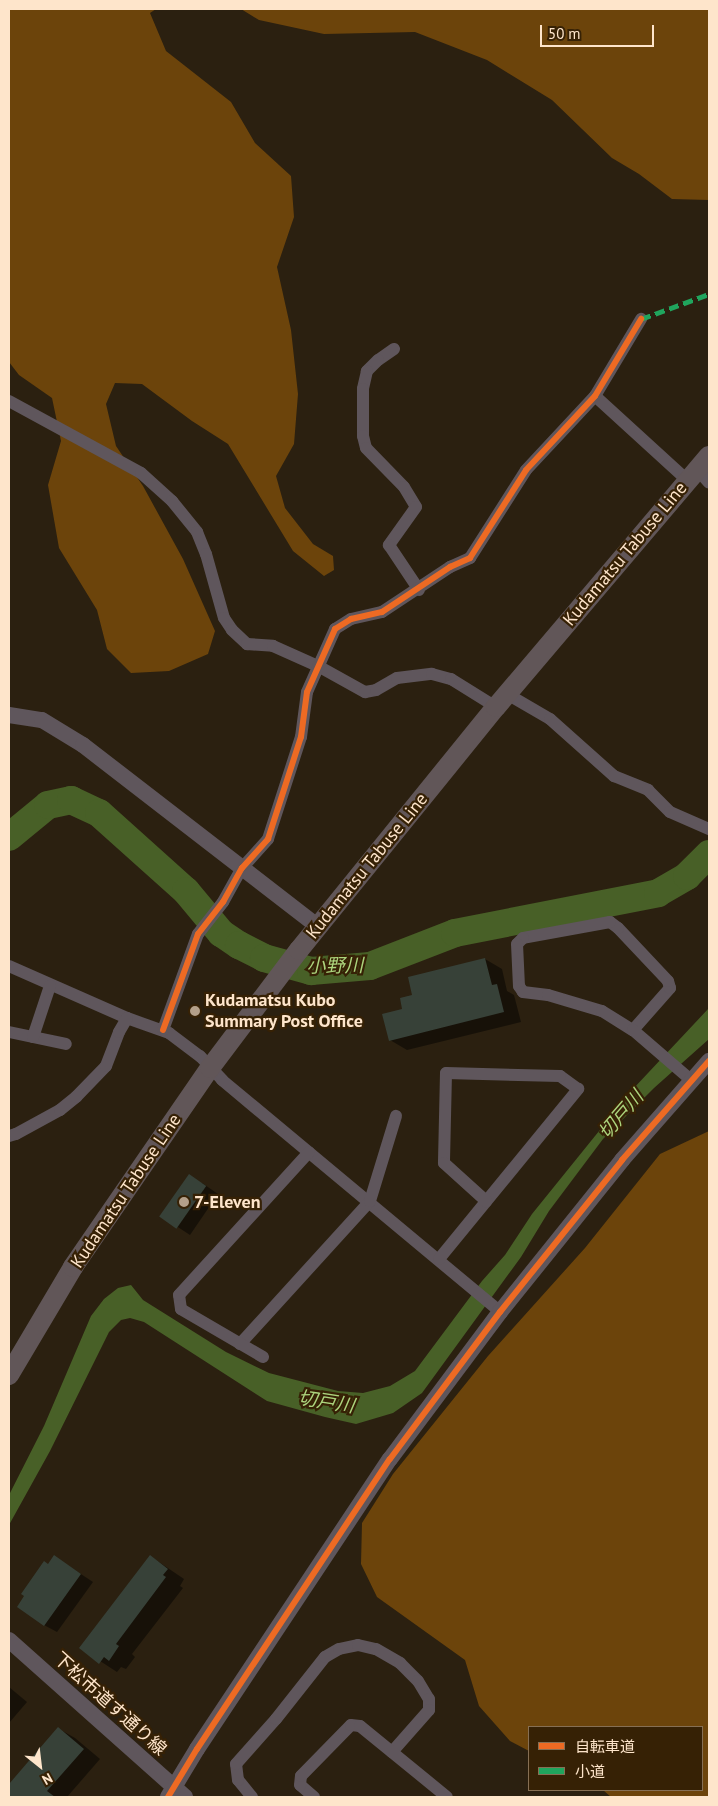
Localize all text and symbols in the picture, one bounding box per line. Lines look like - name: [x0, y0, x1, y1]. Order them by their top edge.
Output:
- scale bar: [543, 15, 657, 47]
- text: 50 m: [548, 24, 581, 43]
- street label: Kudamatsu Tabuse Line: [558, 477, 692, 631]
- street label: Kudamatsu Tabuse Line: [301, 789, 433, 943]
- water label: 小野川: [306, 954, 364, 978]
- place label: Kudamatsu Kubo Summary Post Office: [205, 990, 364, 1032]
- marker: Kudamatsu Kubo Summary Post Office: [189, 1005, 201, 1017]
- water label: 切戸川: [594, 1086, 648, 1144]
- street label: Kudamatsu Tabuse Line: [66, 1110, 186, 1272]
- place label: 7-Eleven: [194, 1191, 261, 1213]
- marker: 7-Eleven: [178, 1196, 190, 1208]
- water label: 切戸川: [296, 1386, 356, 1418]
- street label: 下松市道す通り線: [49, 1648, 171, 1760]
- legend: [528, 1726, 703, 1791]
- text: 自転車道: [575, 1737, 635, 1756]
- north arrow: [15, 1741, 65, 1791]
- text: 小道: [575, 1762, 605, 1781]
- text: N: [39, 1769, 56, 1789]

